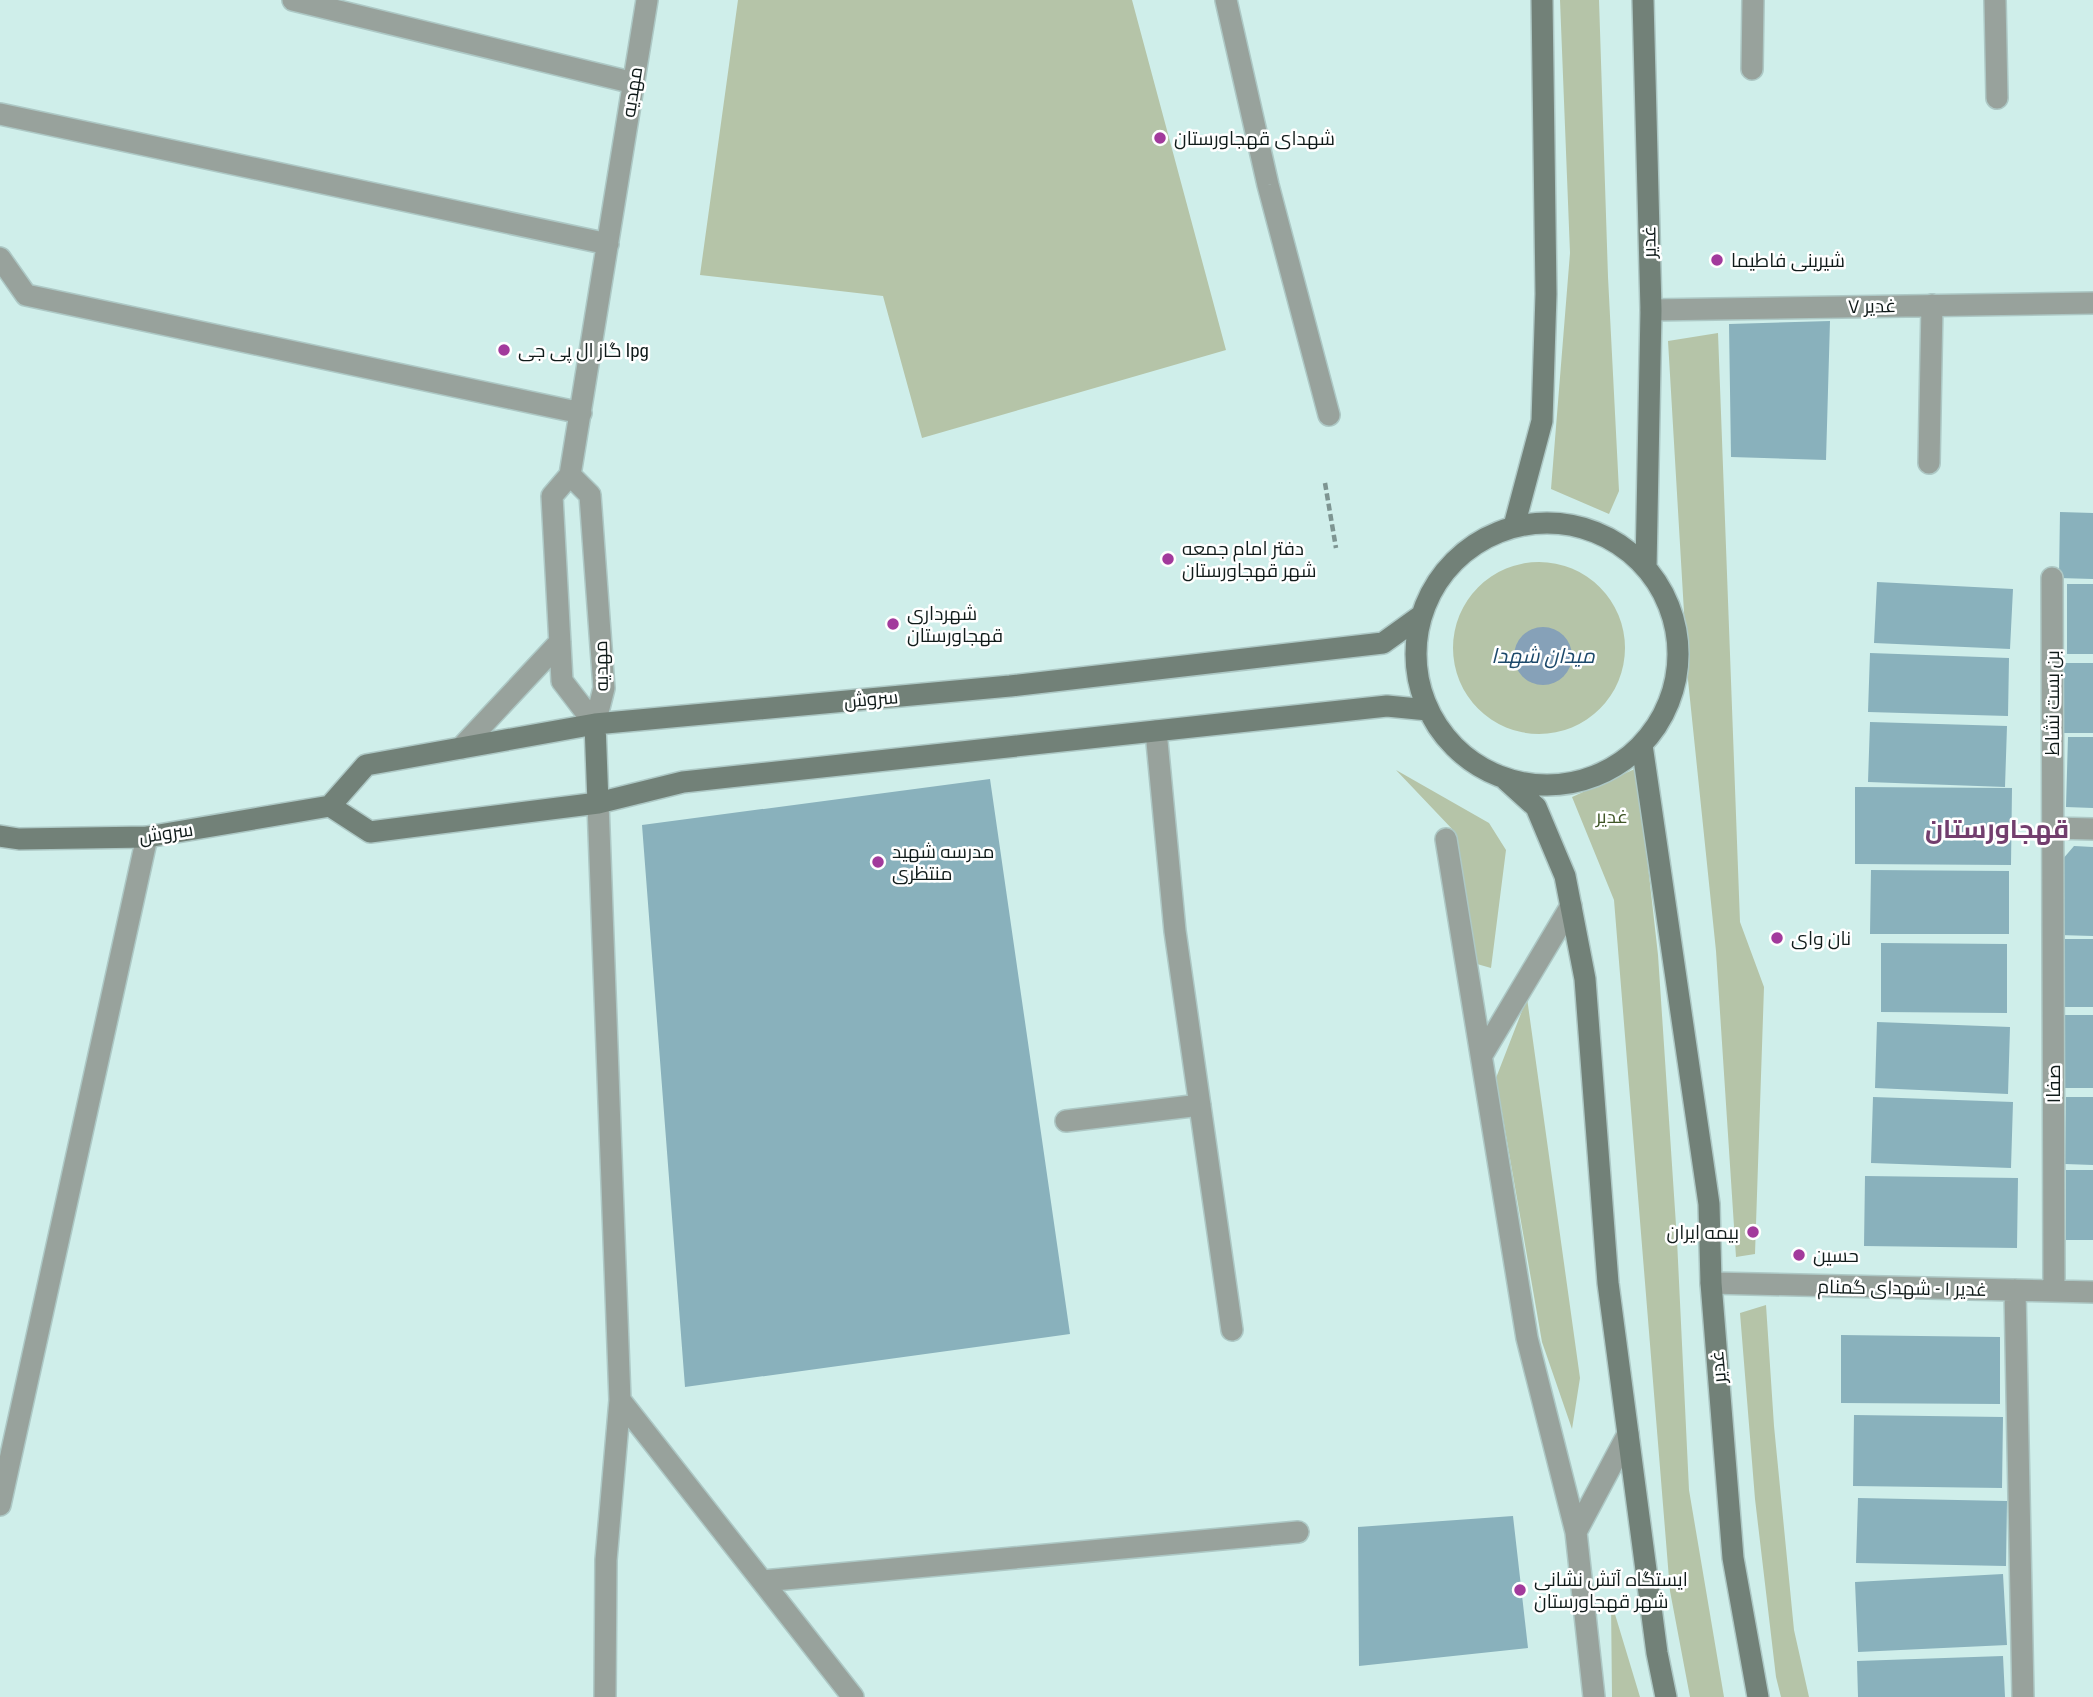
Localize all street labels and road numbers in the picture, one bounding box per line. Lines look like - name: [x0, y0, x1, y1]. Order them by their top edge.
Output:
- street label: مهدیه: [617, 65, 647, 119]
- street label: غدیر: [1637, 226, 1661, 259]
- street label: غدیر ۷: [1848, 294, 1896, 318]
- street label: مهدیه: [589, 640, 613, 692]
- street label: بن بست نشاط: [2041, 650, 2064, 756]
- street label: سروش: [843, 685, 899, 713]
- street label: سروش: [137, 818, 195, 848]
- street label: صفا۱: [2042, 1064, 2065, 1104]
- street label: غدیر ۱ - شهدای گمنام: [1817, 1275, 1987, 1303]
- street label: غدیر: [1705, 1350, 1731, 1385]

